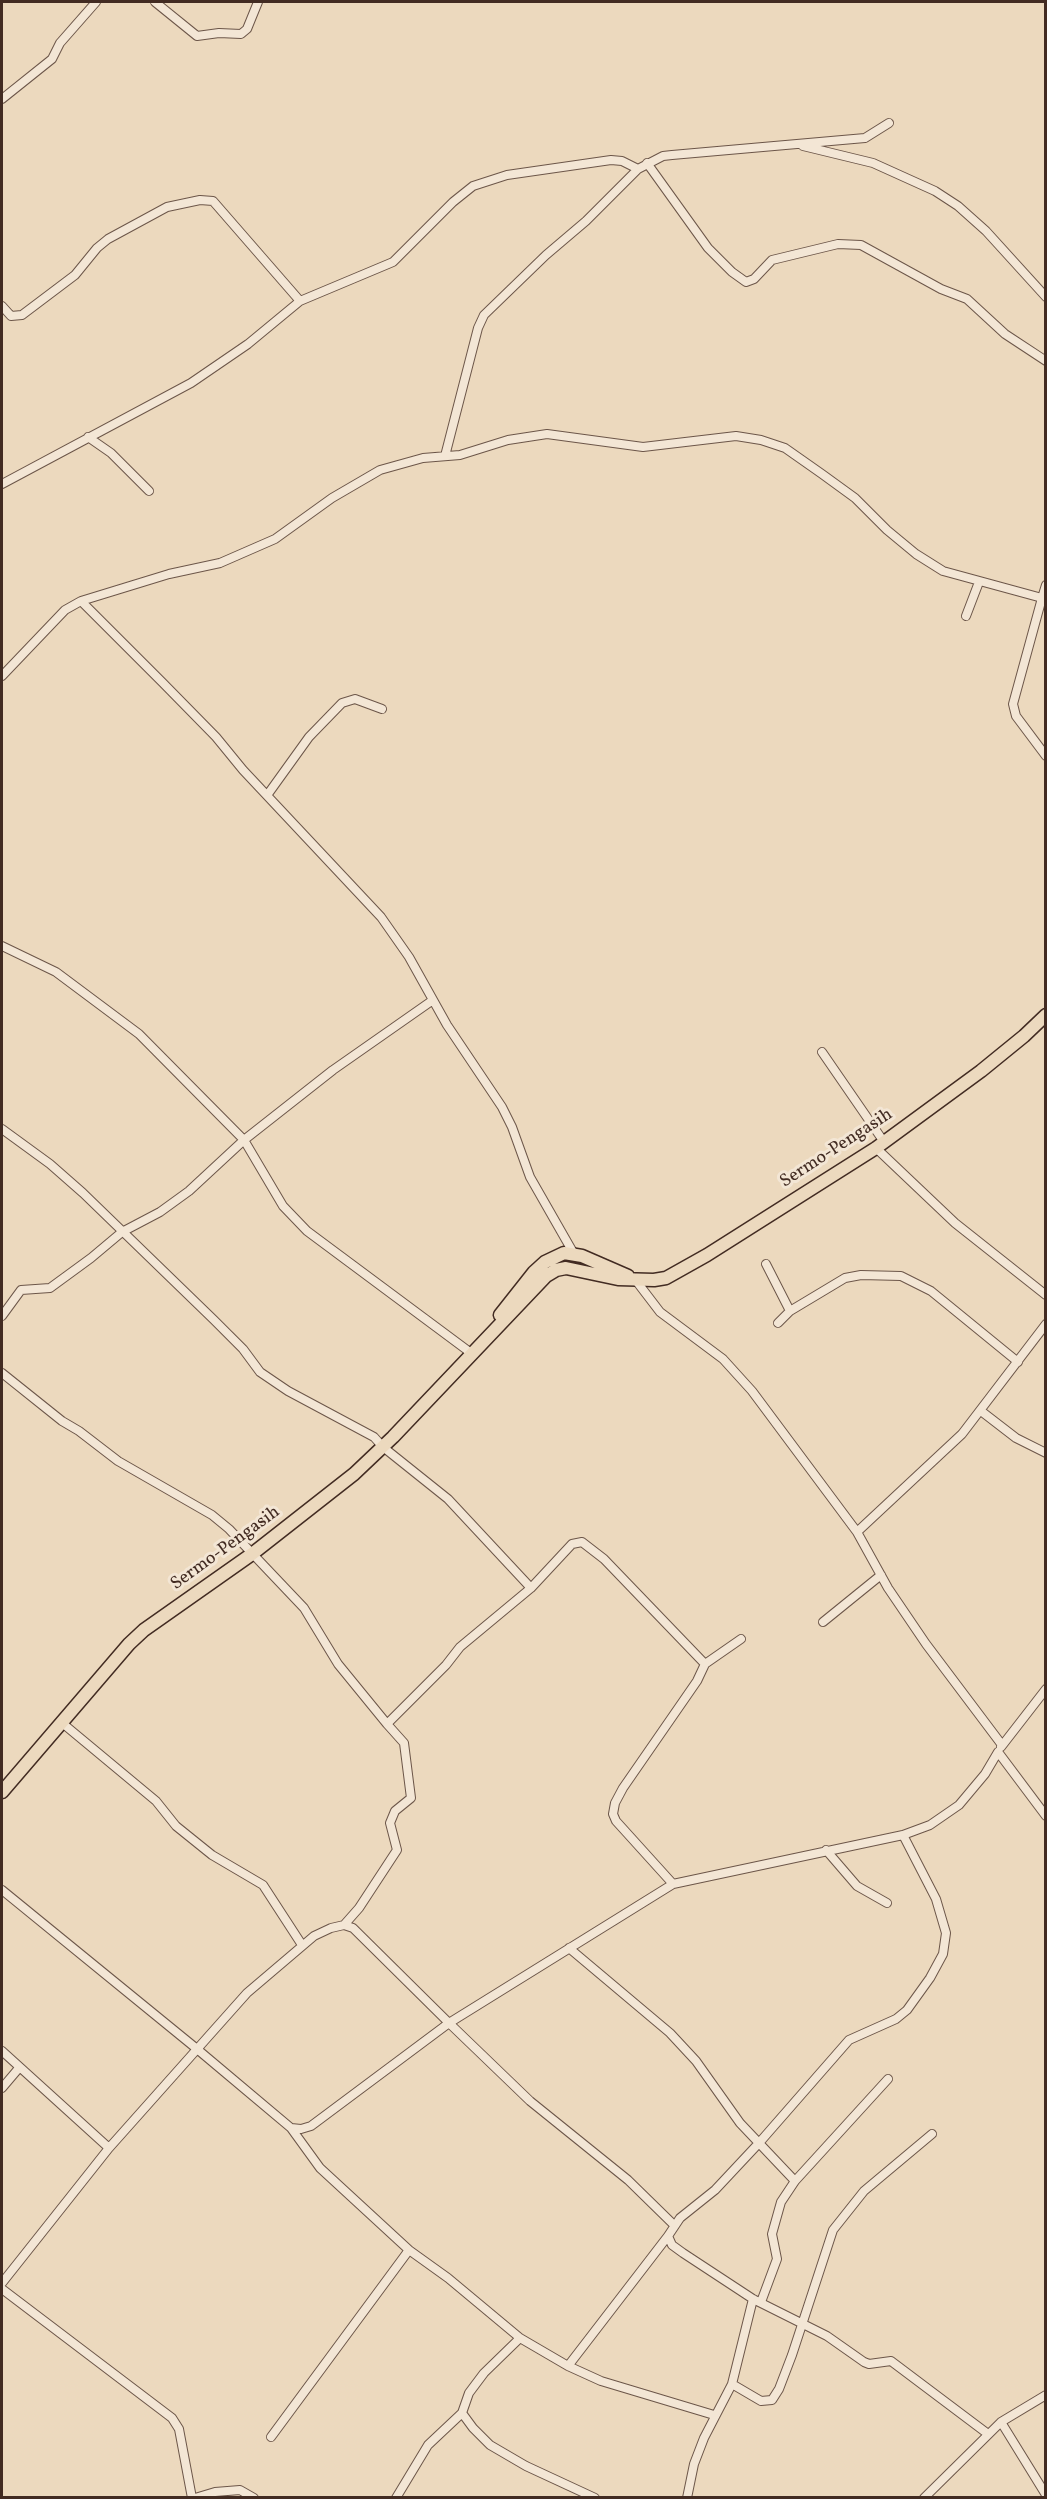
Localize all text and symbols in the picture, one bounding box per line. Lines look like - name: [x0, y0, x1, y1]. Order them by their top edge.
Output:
- street label: Sermo-Pengasih: [777, 1105, 897, 1193]
- street label: Sermo-Pengasih: [167, 1502, 285, 1596]

